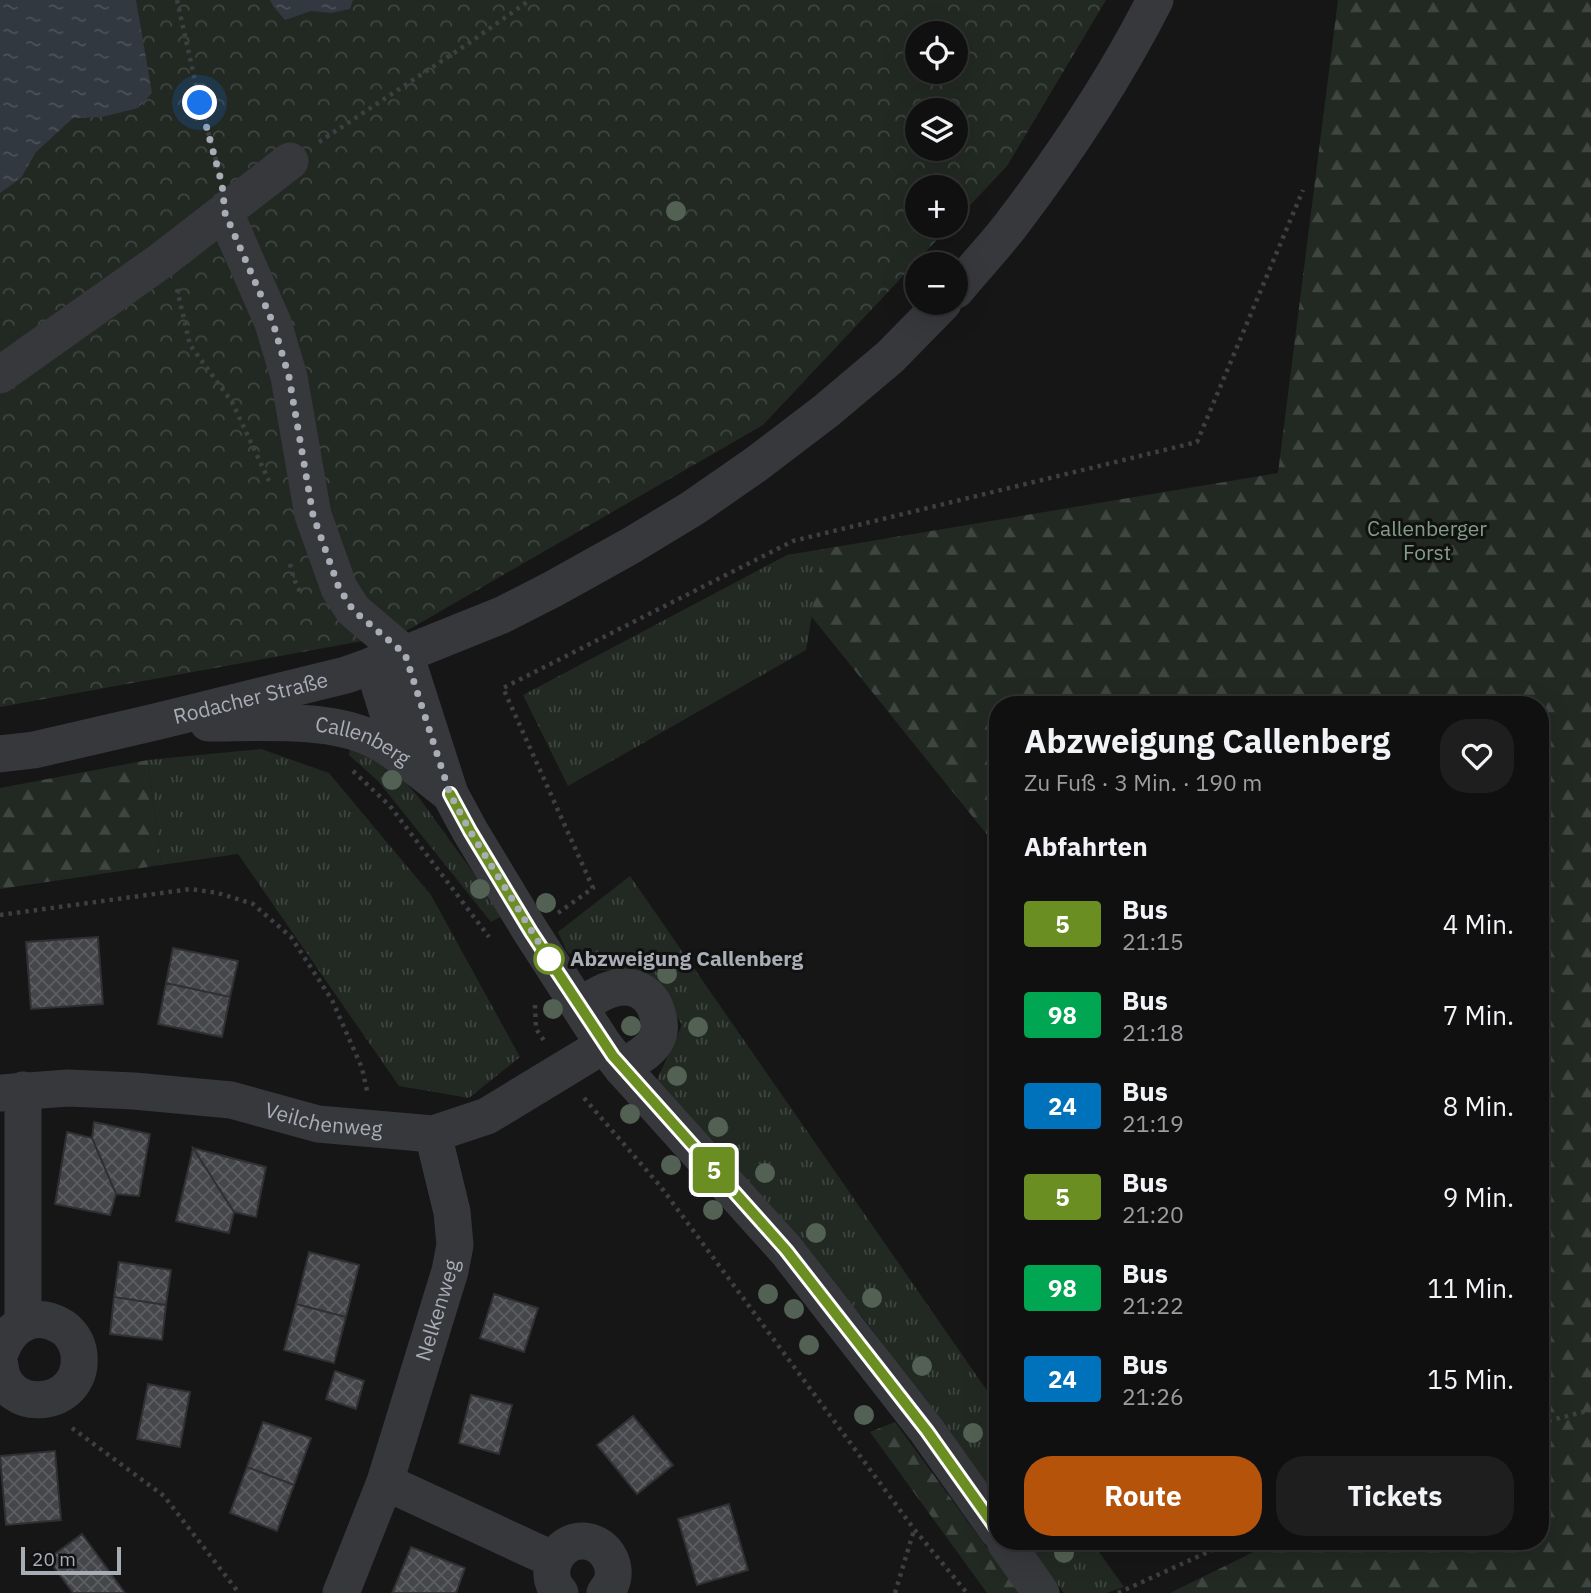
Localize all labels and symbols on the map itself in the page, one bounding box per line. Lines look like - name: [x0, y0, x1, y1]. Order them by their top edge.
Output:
- your location: [182, 85, 217, 120]
- park label: Callenberger Forst: [1367, 514, 1487, 566]
- street label: Rodacher Straße: [170, 665, 331, 730]
- street label: Callenberg: [314, 710, 417, 772]
- marker: Abzweigung Callenberg: [534, 944, 564, 974]
- place label: Abzweigung Callenberg: [570, 944, 803, 972]
- street label: Veilchenweg: [262, 1095, 384, 1143]
- line badge: 5: [691, 1147, 737, 1193]
- street label: Nelkenweg: [408, 1257, 465, 1364]
- scale bar: [21, 1544, 121, 1576]

